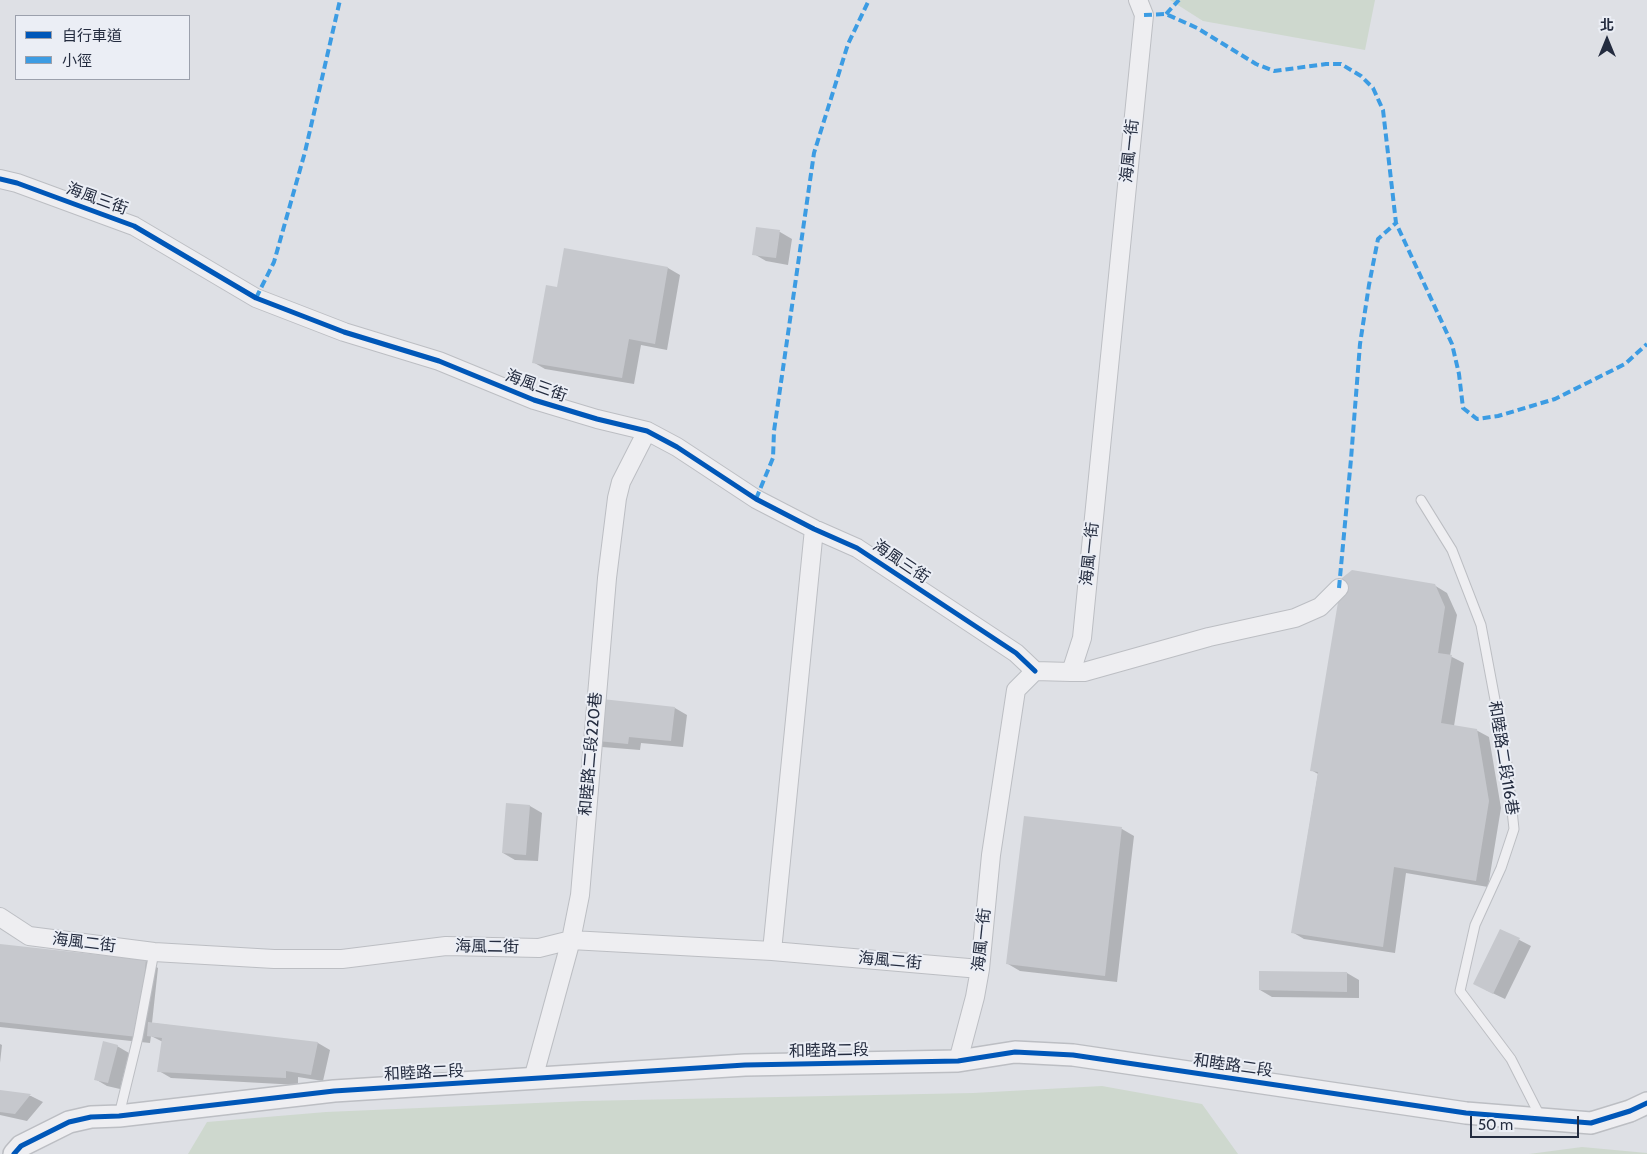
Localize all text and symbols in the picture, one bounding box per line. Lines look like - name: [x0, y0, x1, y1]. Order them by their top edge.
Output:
- legend: [15, 15, 190, 80]
- north arrow: [1582, 15, 1632, 65]
- text: 北: [1600, 16, 1614, 34]
- text: 自行車道: [62, 27, 122, 45]
- text: 小徑: [62, 52, 92, 70]
- street label: 海風一街: [1117, 118, 1143, 184]
- street label: 海風三街: [64, 179, 130, 219]
- street label: 海風三街: [503, 366, 569, 406]
- street label: 海風一街: [1077, 521, 1103, 587]
- street label: 海風三街: [869, 536, 933, 588]
- street label: 和睦路二段220巷: [576, 691, 606, 817]
- street label: 和睦路二段116巷: [1484, 699, 1522, 817]
- street label: 海風一街: [969, 907, 995, 973]
- street label: 海風二街: [51, 930, 117, 956]
- street label: 海風二街: [455, 937, 519, 957]
- street label: 海風二街: [857, 949, 923, 973]
- street label: 和睦路二段: [789, 1041, 869, 1061]
- street label: 和睦路二段: [1192, 1051, 1274, 1081]
- street label: 和睦路二段: [384, 1061, 464, 1085]
- scale bar: [1472, 1106, 1581, 1138]
- text: 50 m: [1478, 1116, 1513, 1134]

